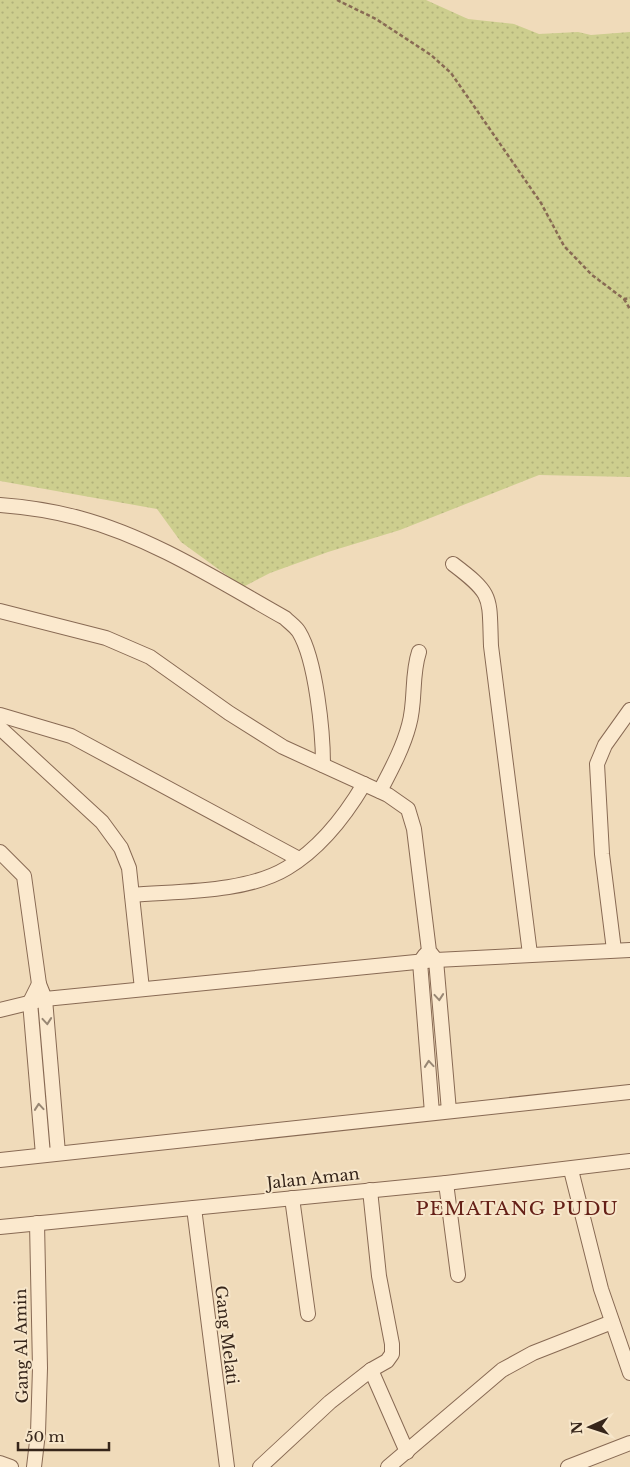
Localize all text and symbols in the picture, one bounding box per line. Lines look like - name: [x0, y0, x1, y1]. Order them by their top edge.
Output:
- one-way arrow: [433, 993, 444, 1001]
- one-way arrow: [41, 1017, 52, 1025]
- one-way arrow: [423, 1060, 434, 1068]
- one-way arrow: [34, 1102, 45, 1110]
- street label: Jalan Aman: [264, 1163, 360, 1193]
- district label: PEMATANG PUDU: [415, 1197, 619, 1220]
- street label: Gang Melati: [211, 1284, 243, 1386]
- street label: Gang Al Amin: [10, 1288, 32, 1404]
- north arrow: [565, 1402, 615, 1452]
- scale bar: [18, 1420, 109, 1452]
- text: N: [568, 1421, 586, 1435]
- text: 50 m: [25, 1427, 65, 1446]

